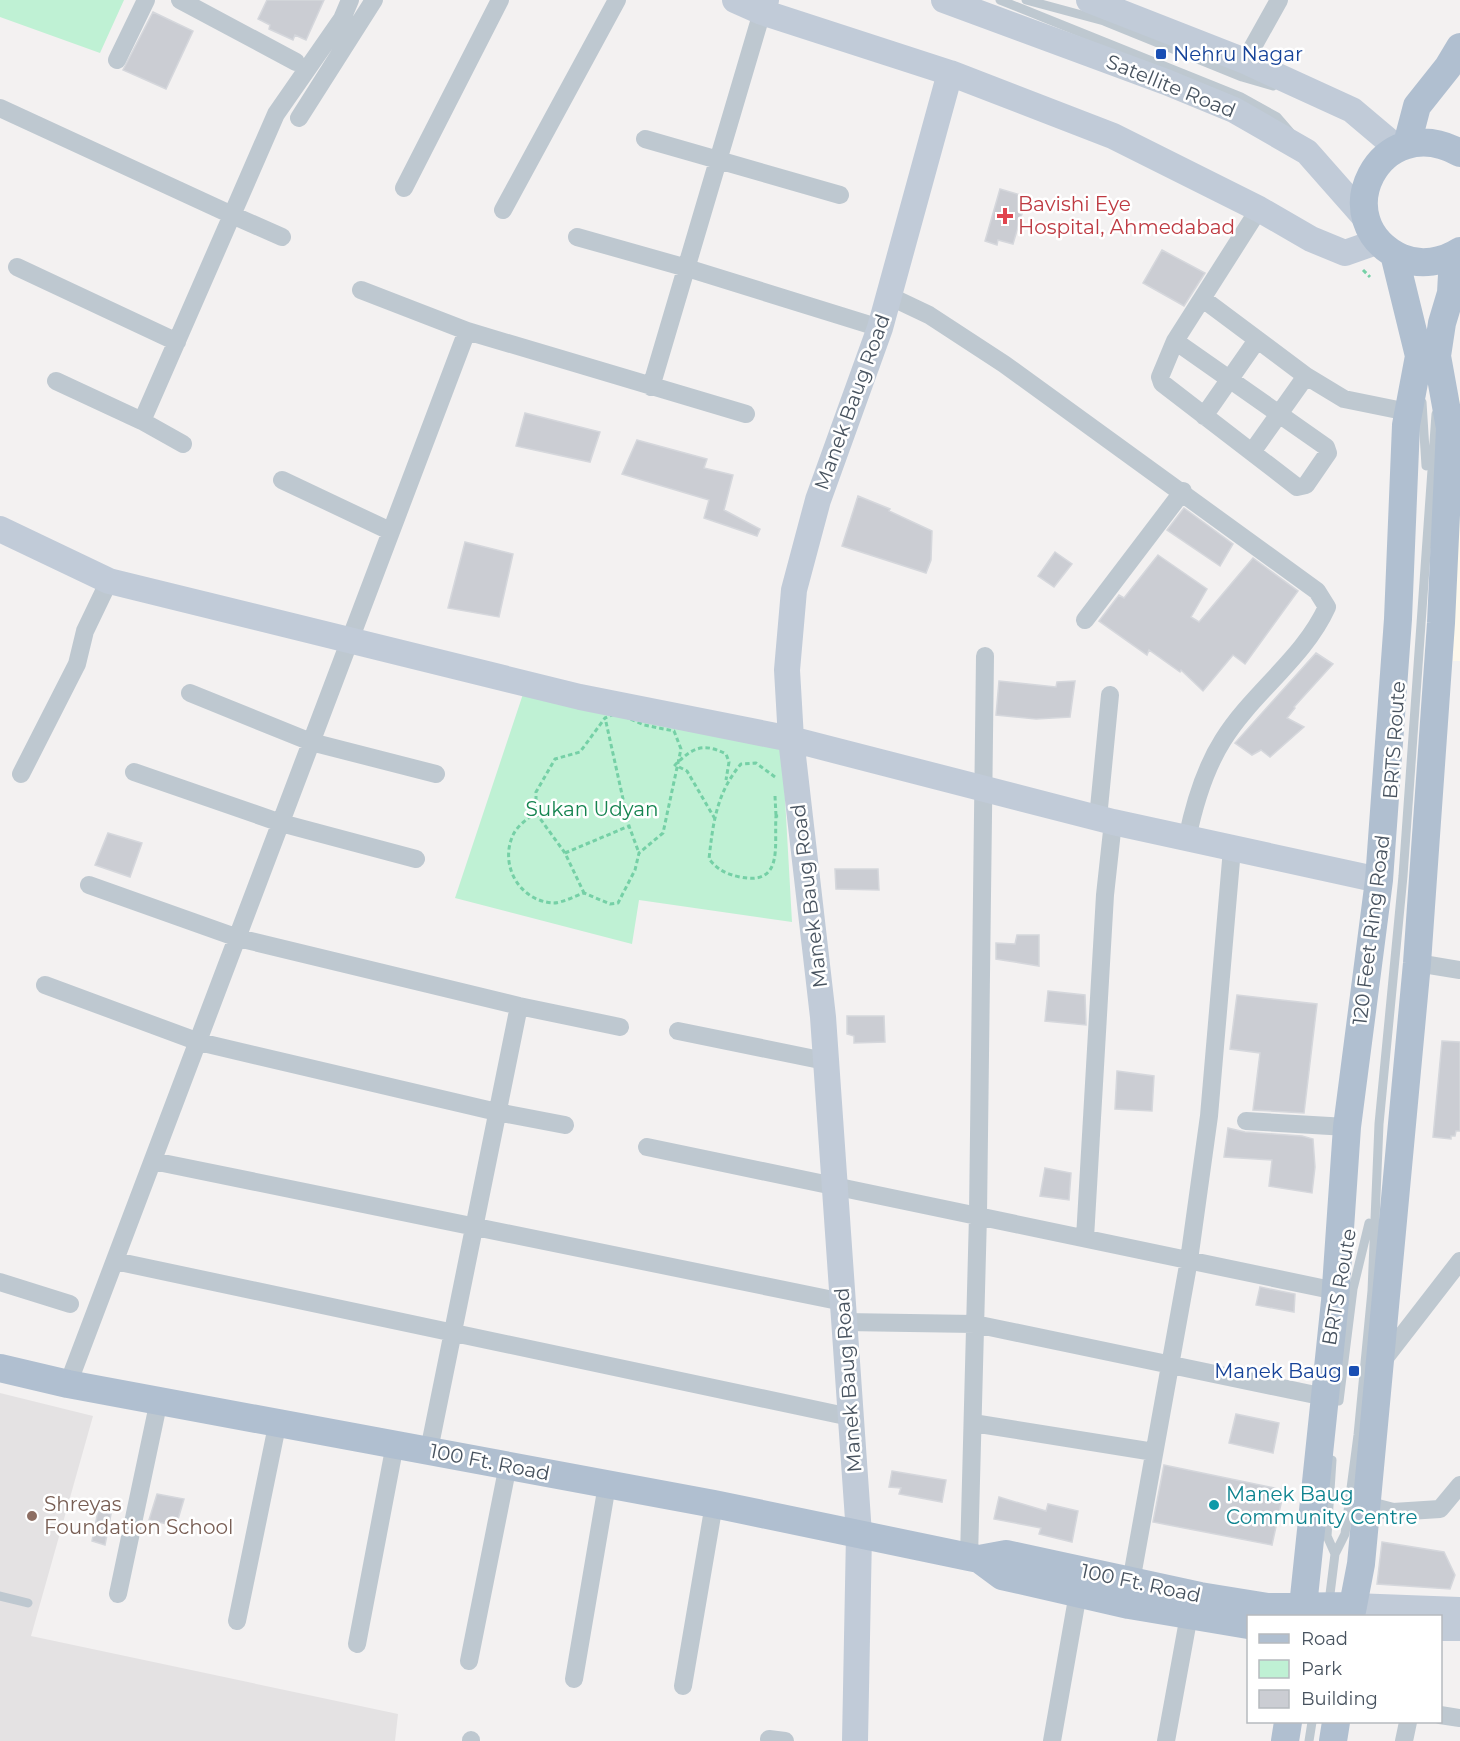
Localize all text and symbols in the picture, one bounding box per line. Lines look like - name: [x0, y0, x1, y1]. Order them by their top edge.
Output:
- place label: Nehru Nagar: [1173, 42, 1303, 66]
- marker: Nehru Nagar: [1154, 47, 1168, 61]
- street label: Satellite Road: [1103, 49, 1239, 123]
- place label: Bavishi Eye Hospital, Ahmedabad: [1018, 192, 1235, 239]
- marker: Bavishi Eye Hospital, Ahmedabad: [996, 207, 1014, 225]
- street label: Manek Baug Road: [809, 311, 895, 493]
- street label: BRTS Route: [1378, 680, 1410, 800]
- park label: Sukan Udyan: [525, 797, 659, 821]
- street label: Manek Baug Road: [786, 803, 832, 989]
- street label: 120 Feet Ring Road: [1347, 834, 1395, 1026]
- street label: BRTS Route: [1317, 1227, 1361, 1347]
- street label: Manek Baug Road: [830, 1287, 866, 1473]
- place label: Manek Baug: [1214, 1359, 1342, 1383]
- marker: Manek Baug: [1347, 1364, 1361, 1378]
- street label: 100 Ft. Road: [428, 1439, 552, 1485]
- place label: Manek Baug Community Centre: [1226, 1482, 1418, 1529]
- place label: Shreyas Foundation School: [44, 1492, 233, 1539]
- marker: Manek Baug Community Centre: [1207, 1498, 1221, 1512]
- marker: Shreyas Foundation School: [25, 1509, 39, 1523]
- street label: 100 Ft. Road: [1079, 1559, 1203, 1607]
- legend: [1247, 1615, 1442, 1723]
- text: Road: [1301, 1628, 1348, 1650]
- text: Park: [1301, 1658, 1342, 1680]
- text: Building: [1301, 1688, 1378, 1710]

